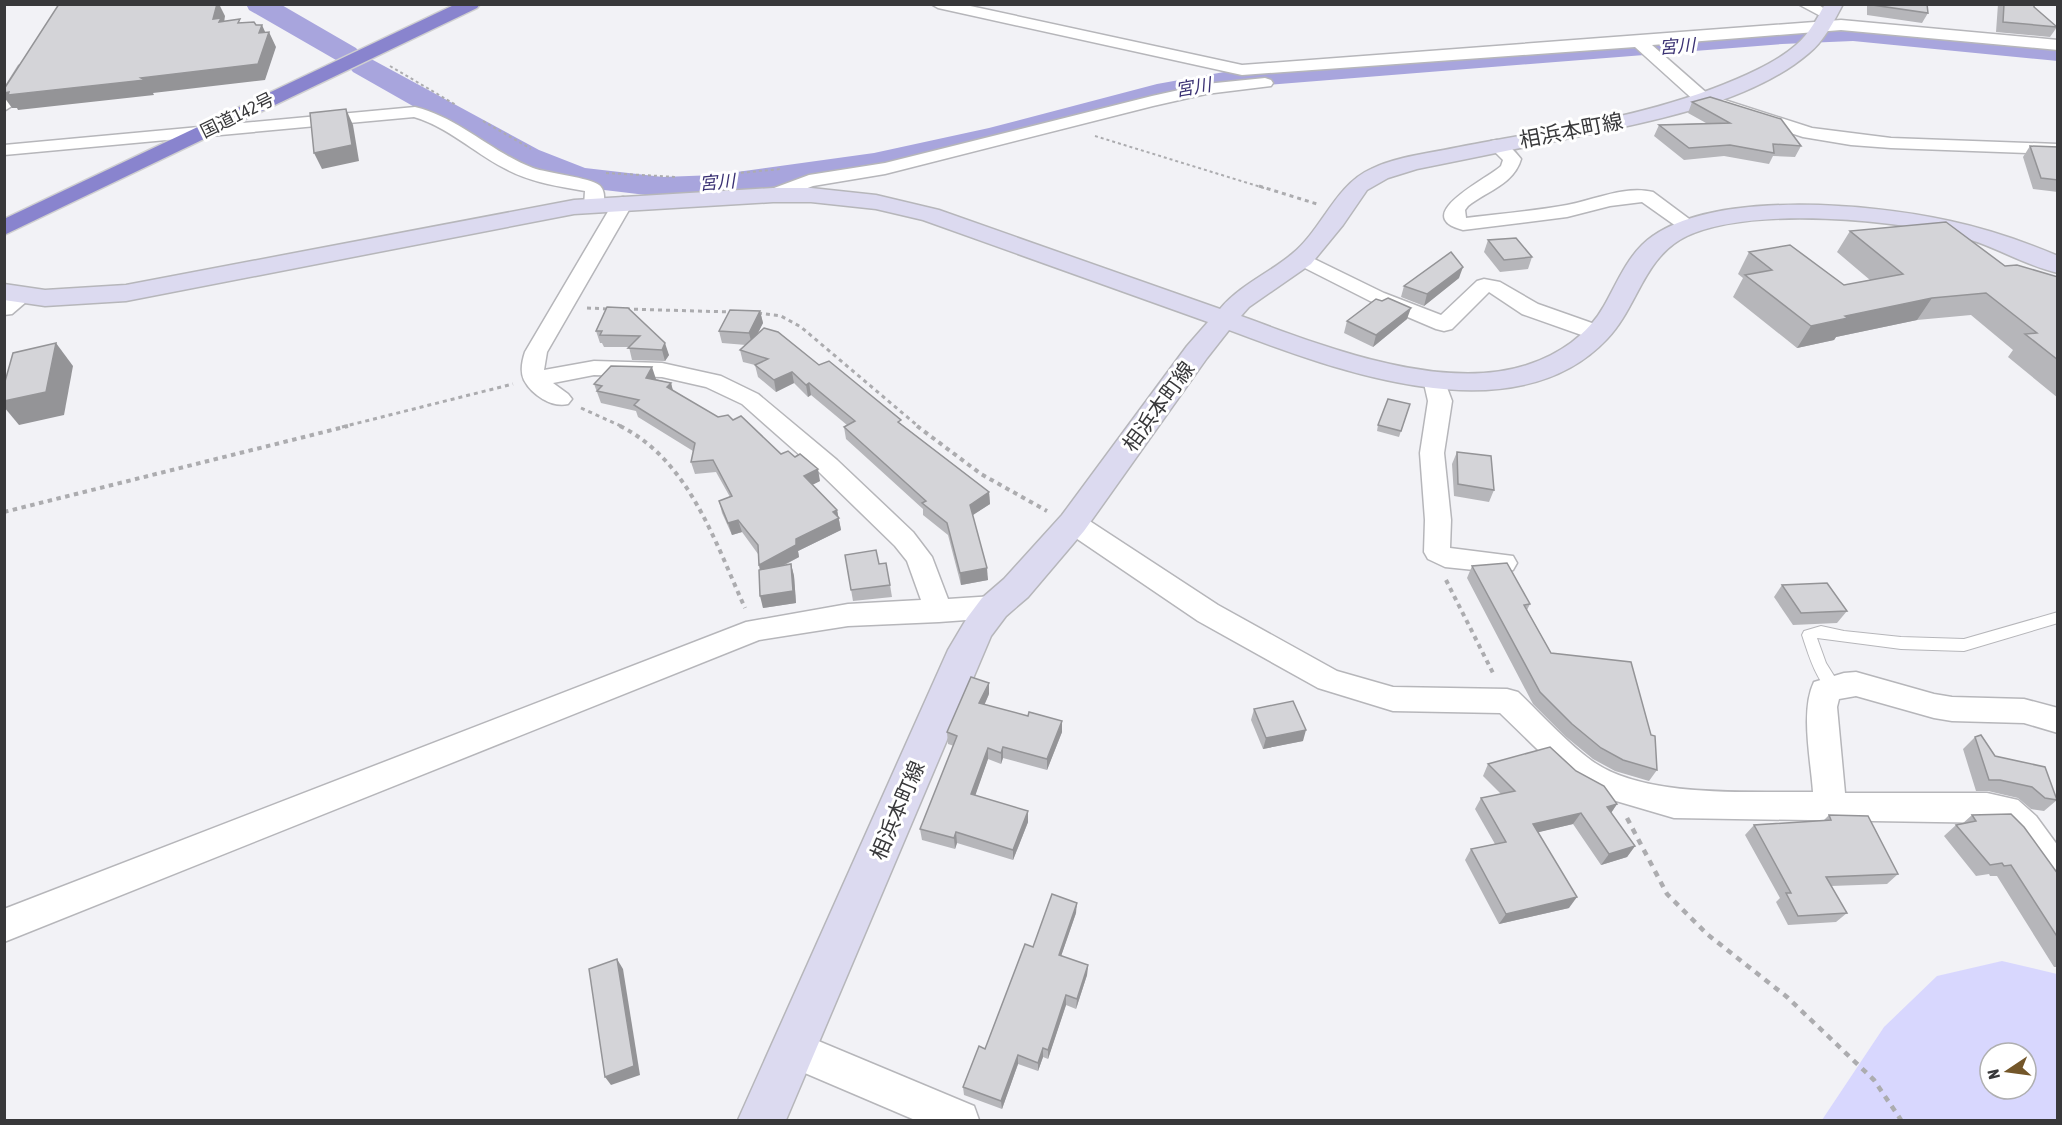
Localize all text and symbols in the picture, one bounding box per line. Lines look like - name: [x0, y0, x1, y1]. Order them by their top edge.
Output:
- water label: 宮川: [1658, 34, 1698, 58]
- water label: 宮川: [1173, 73, 1215, 100]
- street label: 国道142号: [197, 88, 277, 142]
- street label: 相浜本町線: [1517, 108, 1625, 152]
- water label: 宮川: [698, 170, 738, 194]
- street label: 相浜本町線: [1117, 356, 1199, 456]
- street label: 相浜本町線: [865, 757, 929, 863]
- north arrow: [1978, 1041, 2038, 1101]
- text: N: [1984, 1068, 2003, 1081]

